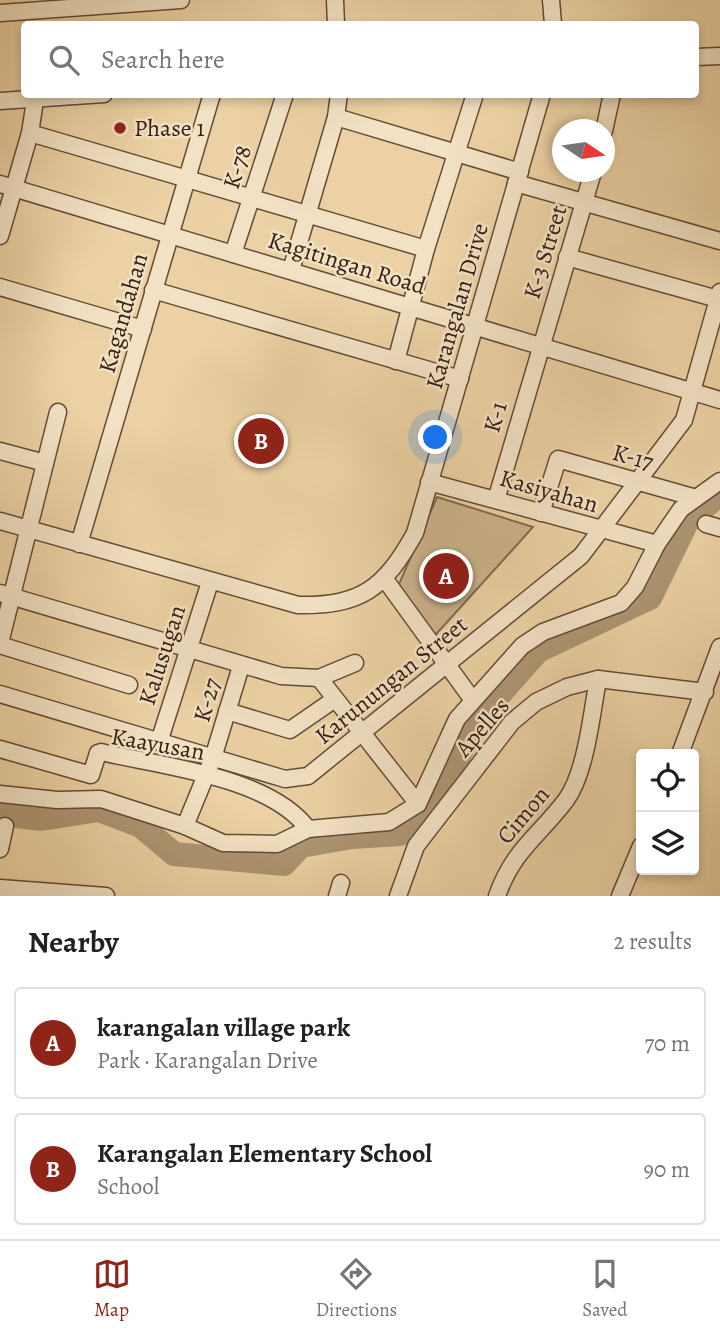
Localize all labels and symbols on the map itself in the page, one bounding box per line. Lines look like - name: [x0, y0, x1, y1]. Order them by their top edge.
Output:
- place label: Phase 1: [134, 112, 205, 144]
- north arrow: [552, 119, 615, 182]
- marker: Phase 1: [112, 120, 128, 136]
- street label: K-78: [215, 141, 259, 193]
- street label: K-3 Street: [516, 201, 574, 303]
- street label: Karangalan Drive: [418, 219, 496, 393]
- street label: Kagitingan Road: [264, 224, 430, 302]
- street label: Kagandahan: [91, 249, 155, 377]
- street label: K-1: [475, 398, 515, 436]
- pin: B: [238, 415, 284, 467]
- your location: [418, 420, 452, 454]
- street label: K-17: [609, 436, 658, 478]
- street label: Kasiyahan: [496, 462, 602, 520]
- pin: A: [423, 550, 469, 602]
- street label: Kalusugan: [131, 601, 193, 709]
- street label: Karunungan Street: [308, 609, 474, 751]
- street label: K-27: [186, 673, 229, 726]
- street label: Apelles: [447, 690, 517, 764]
- street label: Kaayusan: [109, 720, 207, 768]
- street label: Cimon: [489, 779, 557, 851]

